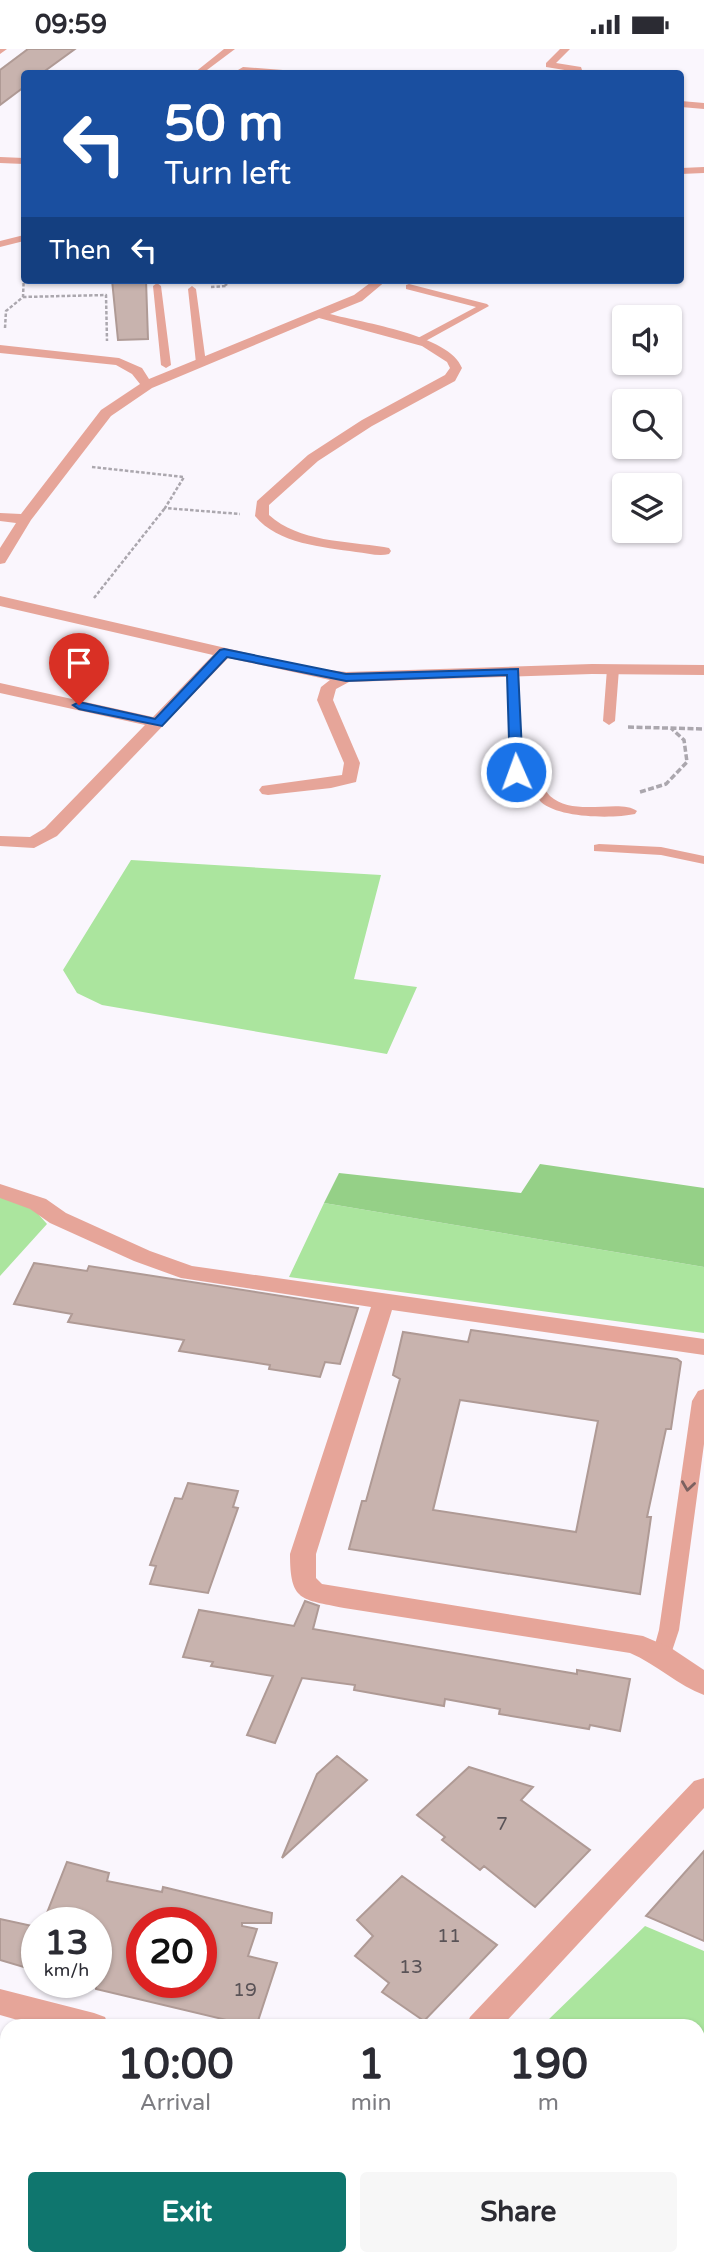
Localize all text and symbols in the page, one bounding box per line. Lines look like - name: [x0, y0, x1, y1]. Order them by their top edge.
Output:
- text: 09:59: [35, 9, 107, 40]
- text: 50 m: [164, 95, 283, 154]
- icon: left: [49, 98, 140, 189]
- text: Turn left: [164, 155, 291, 193]
- icon: left: [125, 231, 163, 269]
- text: Then: [49, 235, 111, 266]
- map controls: [612, 305, 682, 543]
- button: sound: [612, 305, 682, 375]
- button: search: [612, 389, 682, 459]
- button: layers: [612, 473, 682, 543]
- pin: [49, 633, 109, 705]
- icon: arrive: [60, 644, 98, 682]
- position arrow: [479, 735, 553, 809]
- one-way arrow: [681, 1480, 696, 1492]
- house number: 7: [496, 1813, 508, 1835]
- speed limit sign: 20: [126, 1907, 217, 1998]
- text: 13: [45, 1922, 88, 1964]
- house number: 11: [437, 1925, 461, 1947]
- house number: 13: [399, 1956, 423, 1978]
- text: km/h: [44, 1959, 89, 1981]
- house number: 19: [233, 1979, 257, 2001]
- text: 10:00: [117, 2039, 234, 2090]
- text: 1: [358, 2039, 384, 2090]
- text: 190: [509, 2039, 588, 2090]
- text: Arrival: [140, 2089, 211, 2117]
- text: min: [351, 2089, 392, 2117]
- text: m: [538, 2089, 559, 2117]
- button: Exit: [28, 2172, 346, 2252]
- button: Share: [360, 2172, 677, 2252]

